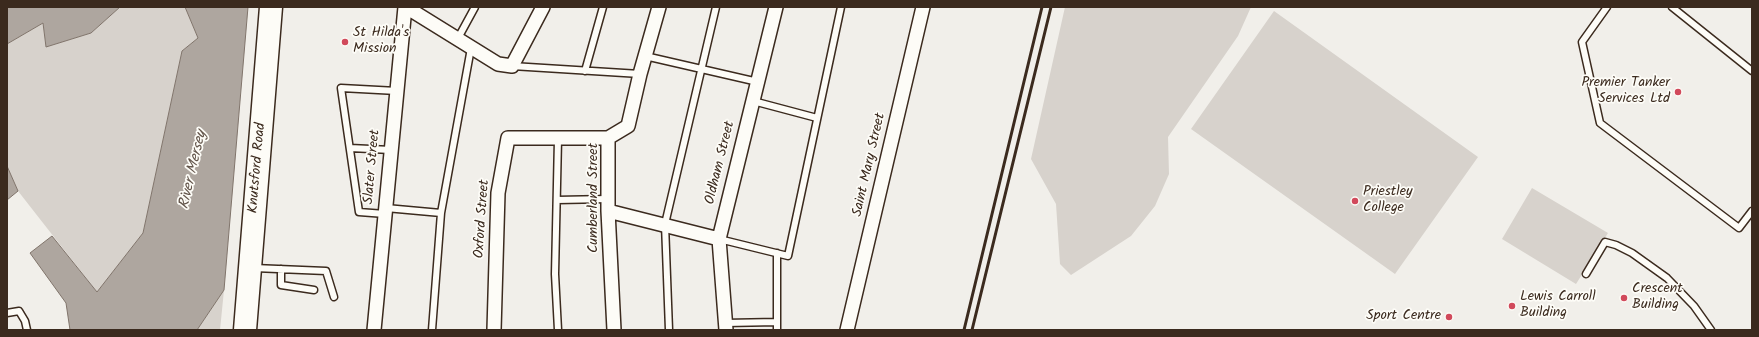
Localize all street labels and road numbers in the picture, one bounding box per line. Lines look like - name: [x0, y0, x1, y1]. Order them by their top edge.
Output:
- street label: Saint Mary Street: [850, 112, 890, 218]
- street label: Oldham Street: [703, 120, 739, 206]
- street label: Knutsford Road: [246, 122, 270, 214]
- street label: Slater Street: [361, 129, 385, 205]
- street label: Cumberland Street: [587, 143, 603, 253]
- street label: Oxford Street: [472, 179, 494, 259]

